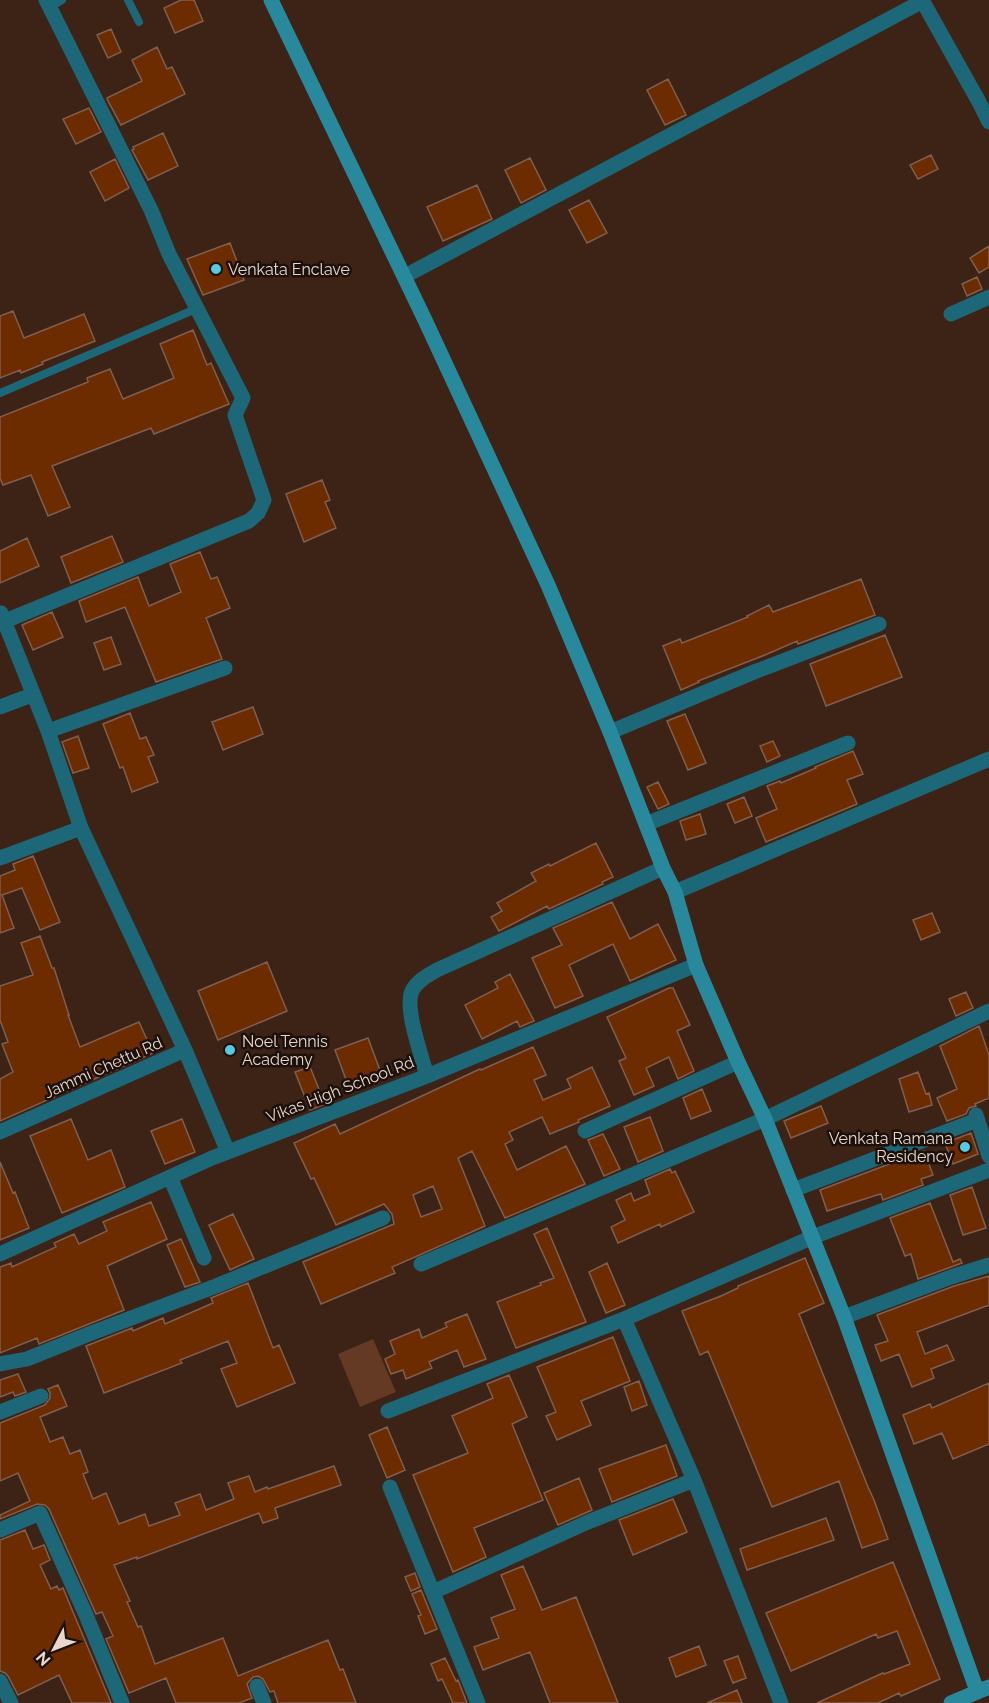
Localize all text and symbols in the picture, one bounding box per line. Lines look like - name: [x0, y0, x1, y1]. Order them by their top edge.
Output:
- place label: Venkata Enclave: [228, 260, 350, 279]
- marker: Venkata Enclave: [209, 262, 223, 276]
- place label: Noel Tennis Academy: [242, 1032, 328, 1069]
- street label: Jammi Chettu Rd: [41, 1033, 165, 1102]
- marker: Noel Tennis Academy: [223, 1043, 237, 1057]
- street label: Vikas High School Rd: [264, 1052, 417, 1126]
- place label: Venkata Ramana Residency: [829, 1129, 953, 1166]
- marker: Venkata Ramana Residency: [958, 1140, 972, 1154]
- north arrow: [24, 1619, 84, 1679]
- text: N: [32, 1648, 54, 1670]

